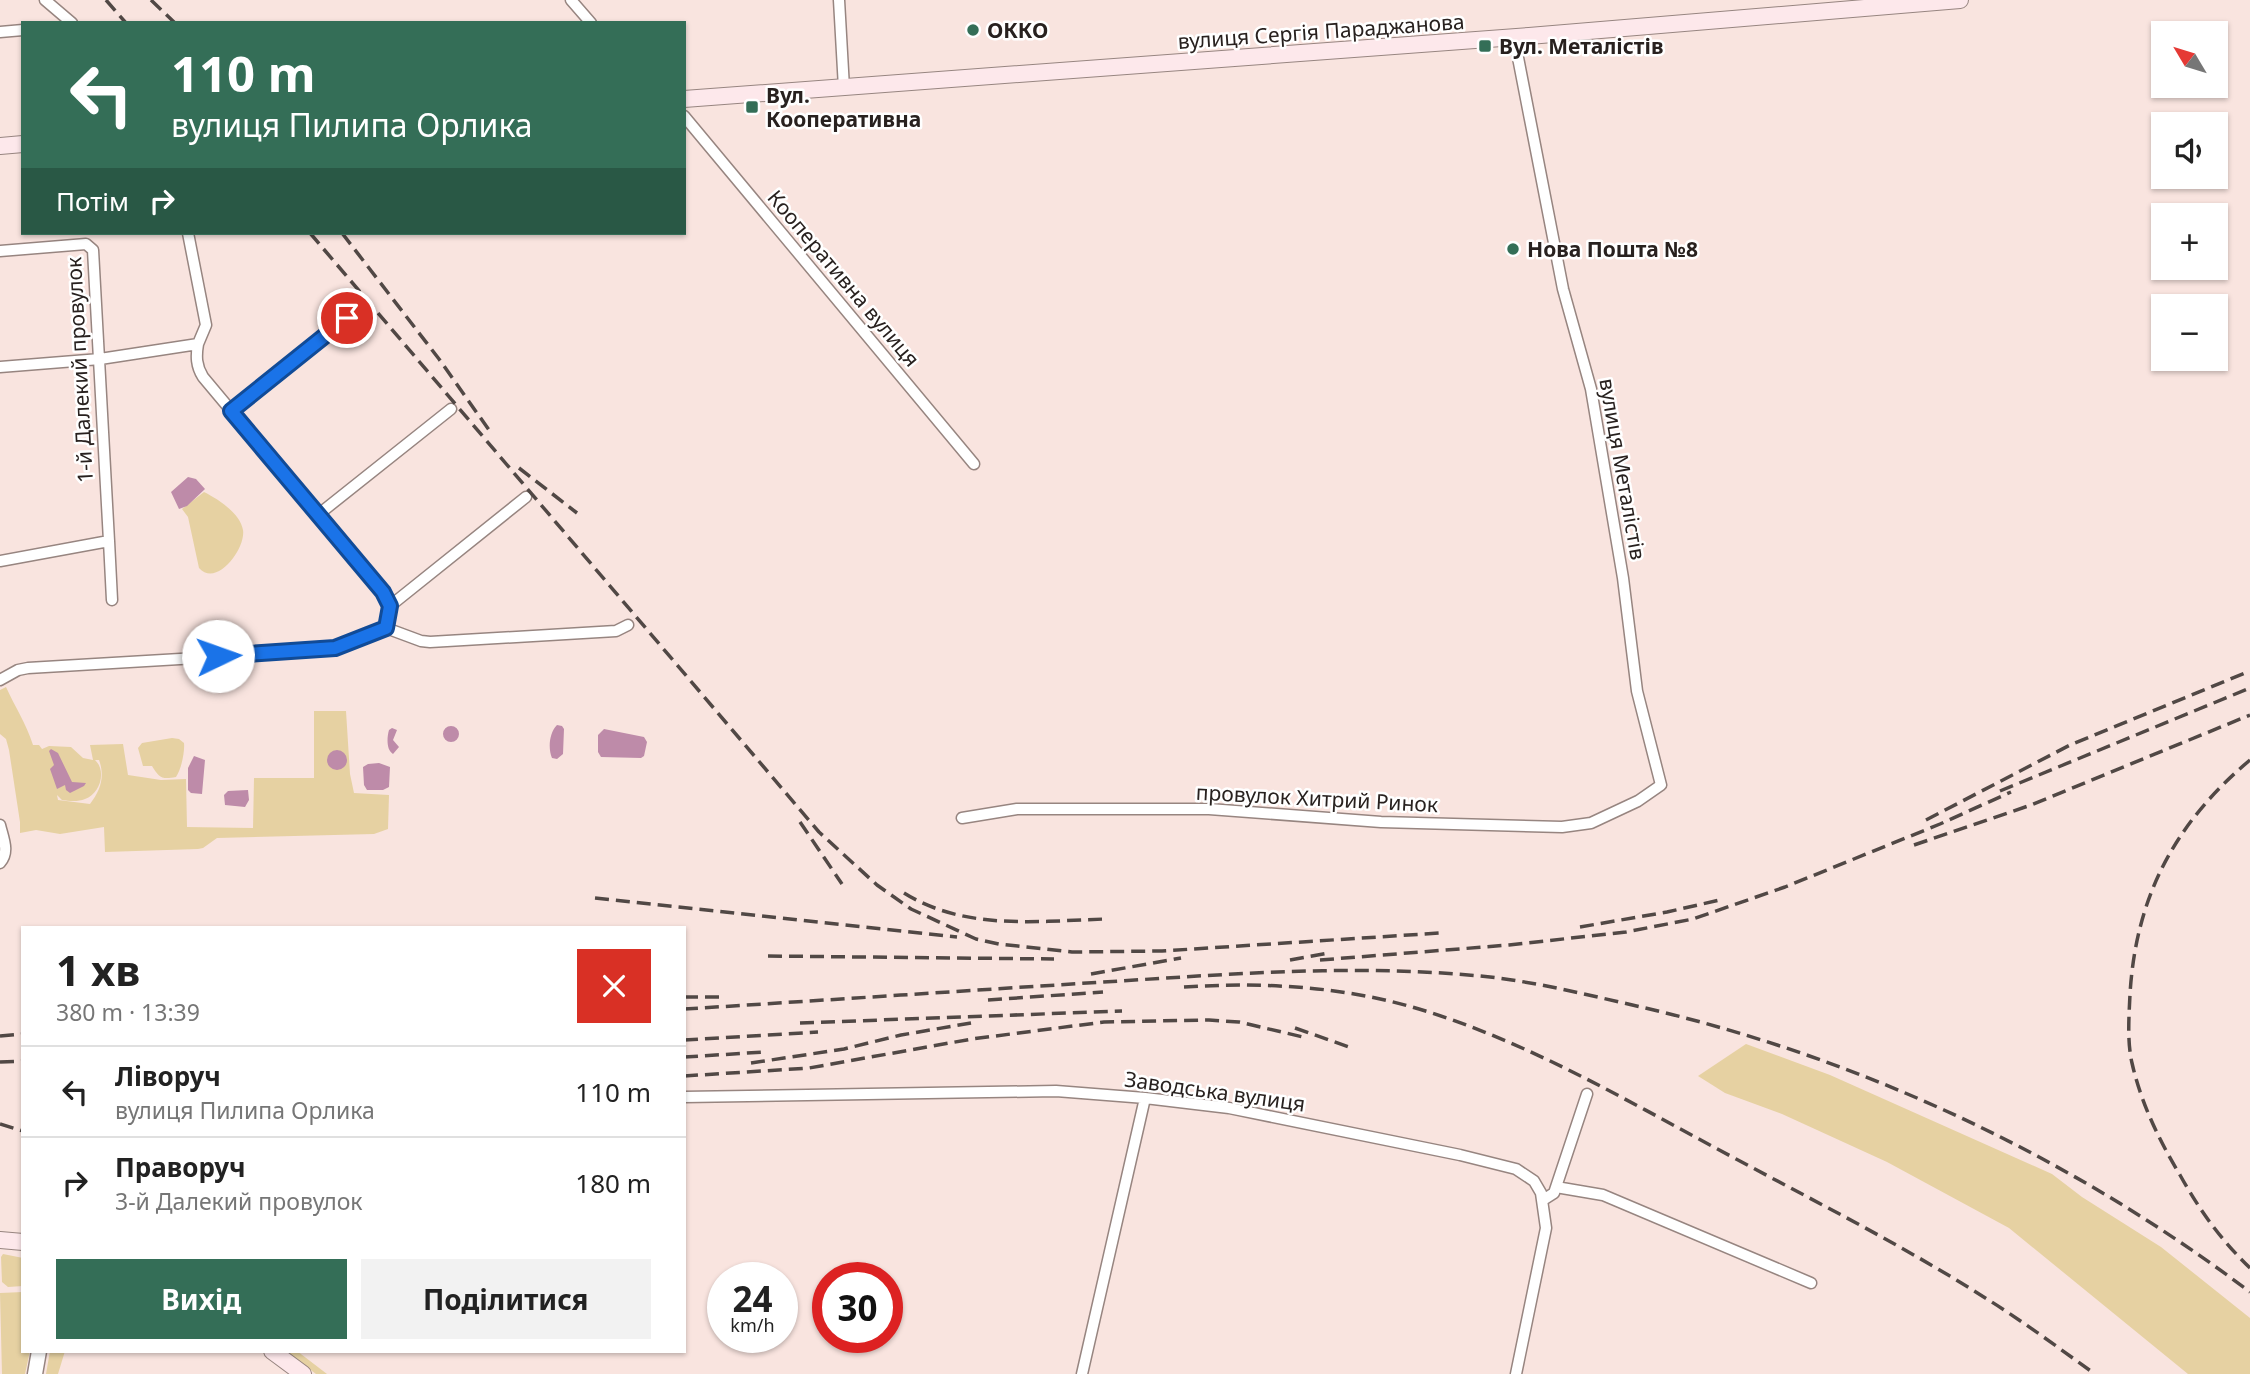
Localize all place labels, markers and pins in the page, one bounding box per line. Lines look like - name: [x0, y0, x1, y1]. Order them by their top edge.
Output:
- place label: ОККО: [987, 16, 1048, 44]
- marker: ОККО: [965, 22, 981, 38]
- place label: Вул. Металістів: [1499, 32, 1663, 60]
- marker: Вул. Металістів: [1477, 38, 1493, 54]
- place label: Вул. Кооперативна: [766, 81, 921, 133]
- marker: Вул. Кооперативна: [744, 99, 760, 115]
- place label: Нова Пошта №8: [1527, 235, 1698, 263]
- marker: Нова Пошта №8: [1505, 241, 1521, 257]
- pin: [317, 288, 377, 348]

